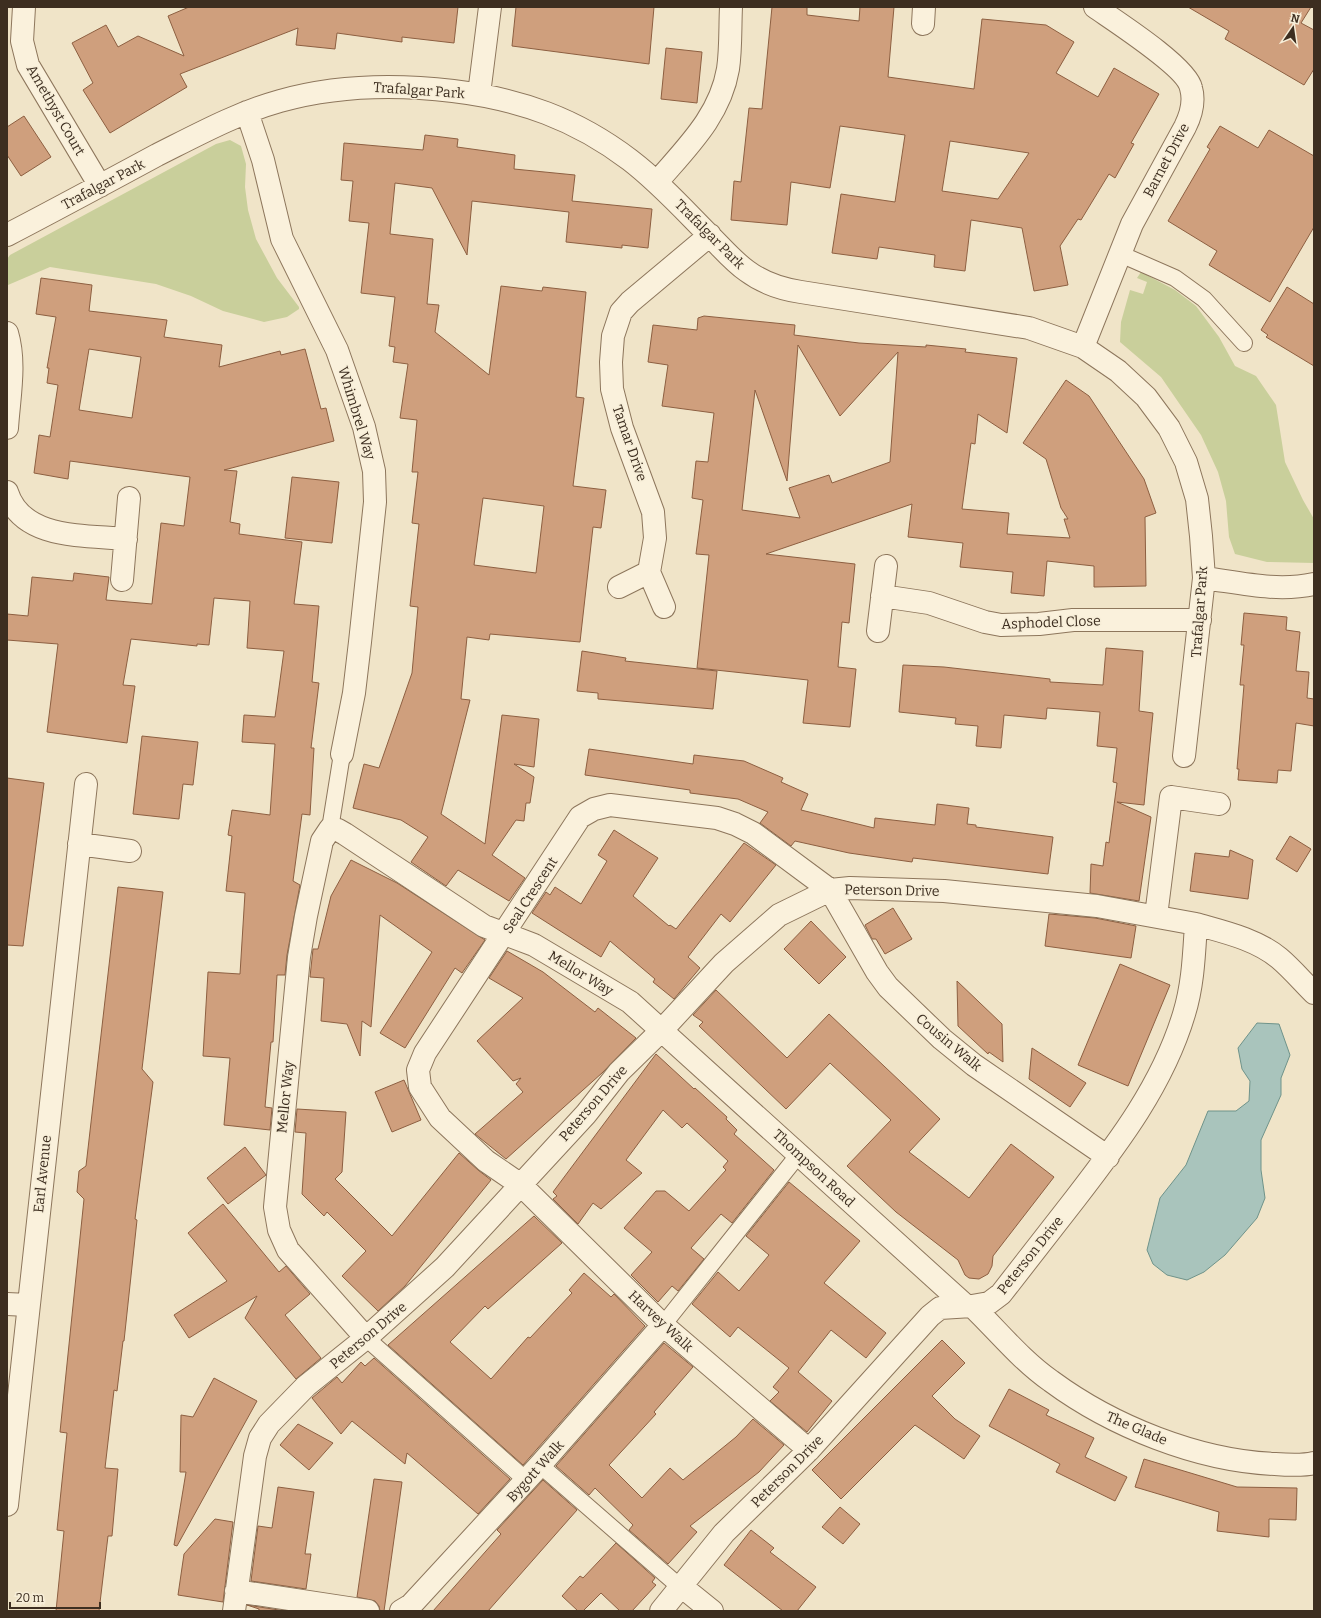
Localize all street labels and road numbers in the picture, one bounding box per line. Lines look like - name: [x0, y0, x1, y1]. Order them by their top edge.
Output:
- street label: Amethyst Court: [23, 62, 88, 159]
- street label: Trafalgar Park: [373, 79, 465, 102]
- street label: Barnet Drive: [1140, 120, 1193, 200]
- street label: Trafalgar Park: [59, 155, 148, 213]
- street label: Trafalgar Park: [671, 196, 748, 273]
- street label: Whimbrel Way: [334, 364, 379, 462]
- street label: Tamar Drive: [609, 403, 651, 484]
- street label: Trafalgar Park: [1188, 566, 1211, 658]
- street label: Asphodel Close: [1001, 612, 1101, 633]
- street label: Seal Crescent: [499, 854, 561, 937]
- street label: Peterson Drive: [844, 881, 940, 900]
- street label: Mellor Way: [545, 947, 617, 1000]
- street label: Cousin Walk: [912, 1010, 985, 1075]
- street label: Mellor Way: [273, 1059, 298, 1134]
- street label: Peterson Drive: [556, 1062, 631, 1145]
- street label: Thompson Road: [769, 1126, 858, 1211]
- street label: Earl Avenue: [30, 1134, 55, 1214]
- street label: Peterson Drive: [994, 1213, 1067, 1298]
- street label: Harvey Walk: [625, 1287, 697, 1356]
- street label: Peterson Drive: [326, 1298, 410, 1372]
- street label: The Glade: [1104, 1408, 1170, 1449]
- street label: Peterson Drive: [748, 1432, 827, 1511]
- street label: Bygott Walk: [503, 1437, 568, 1506]

